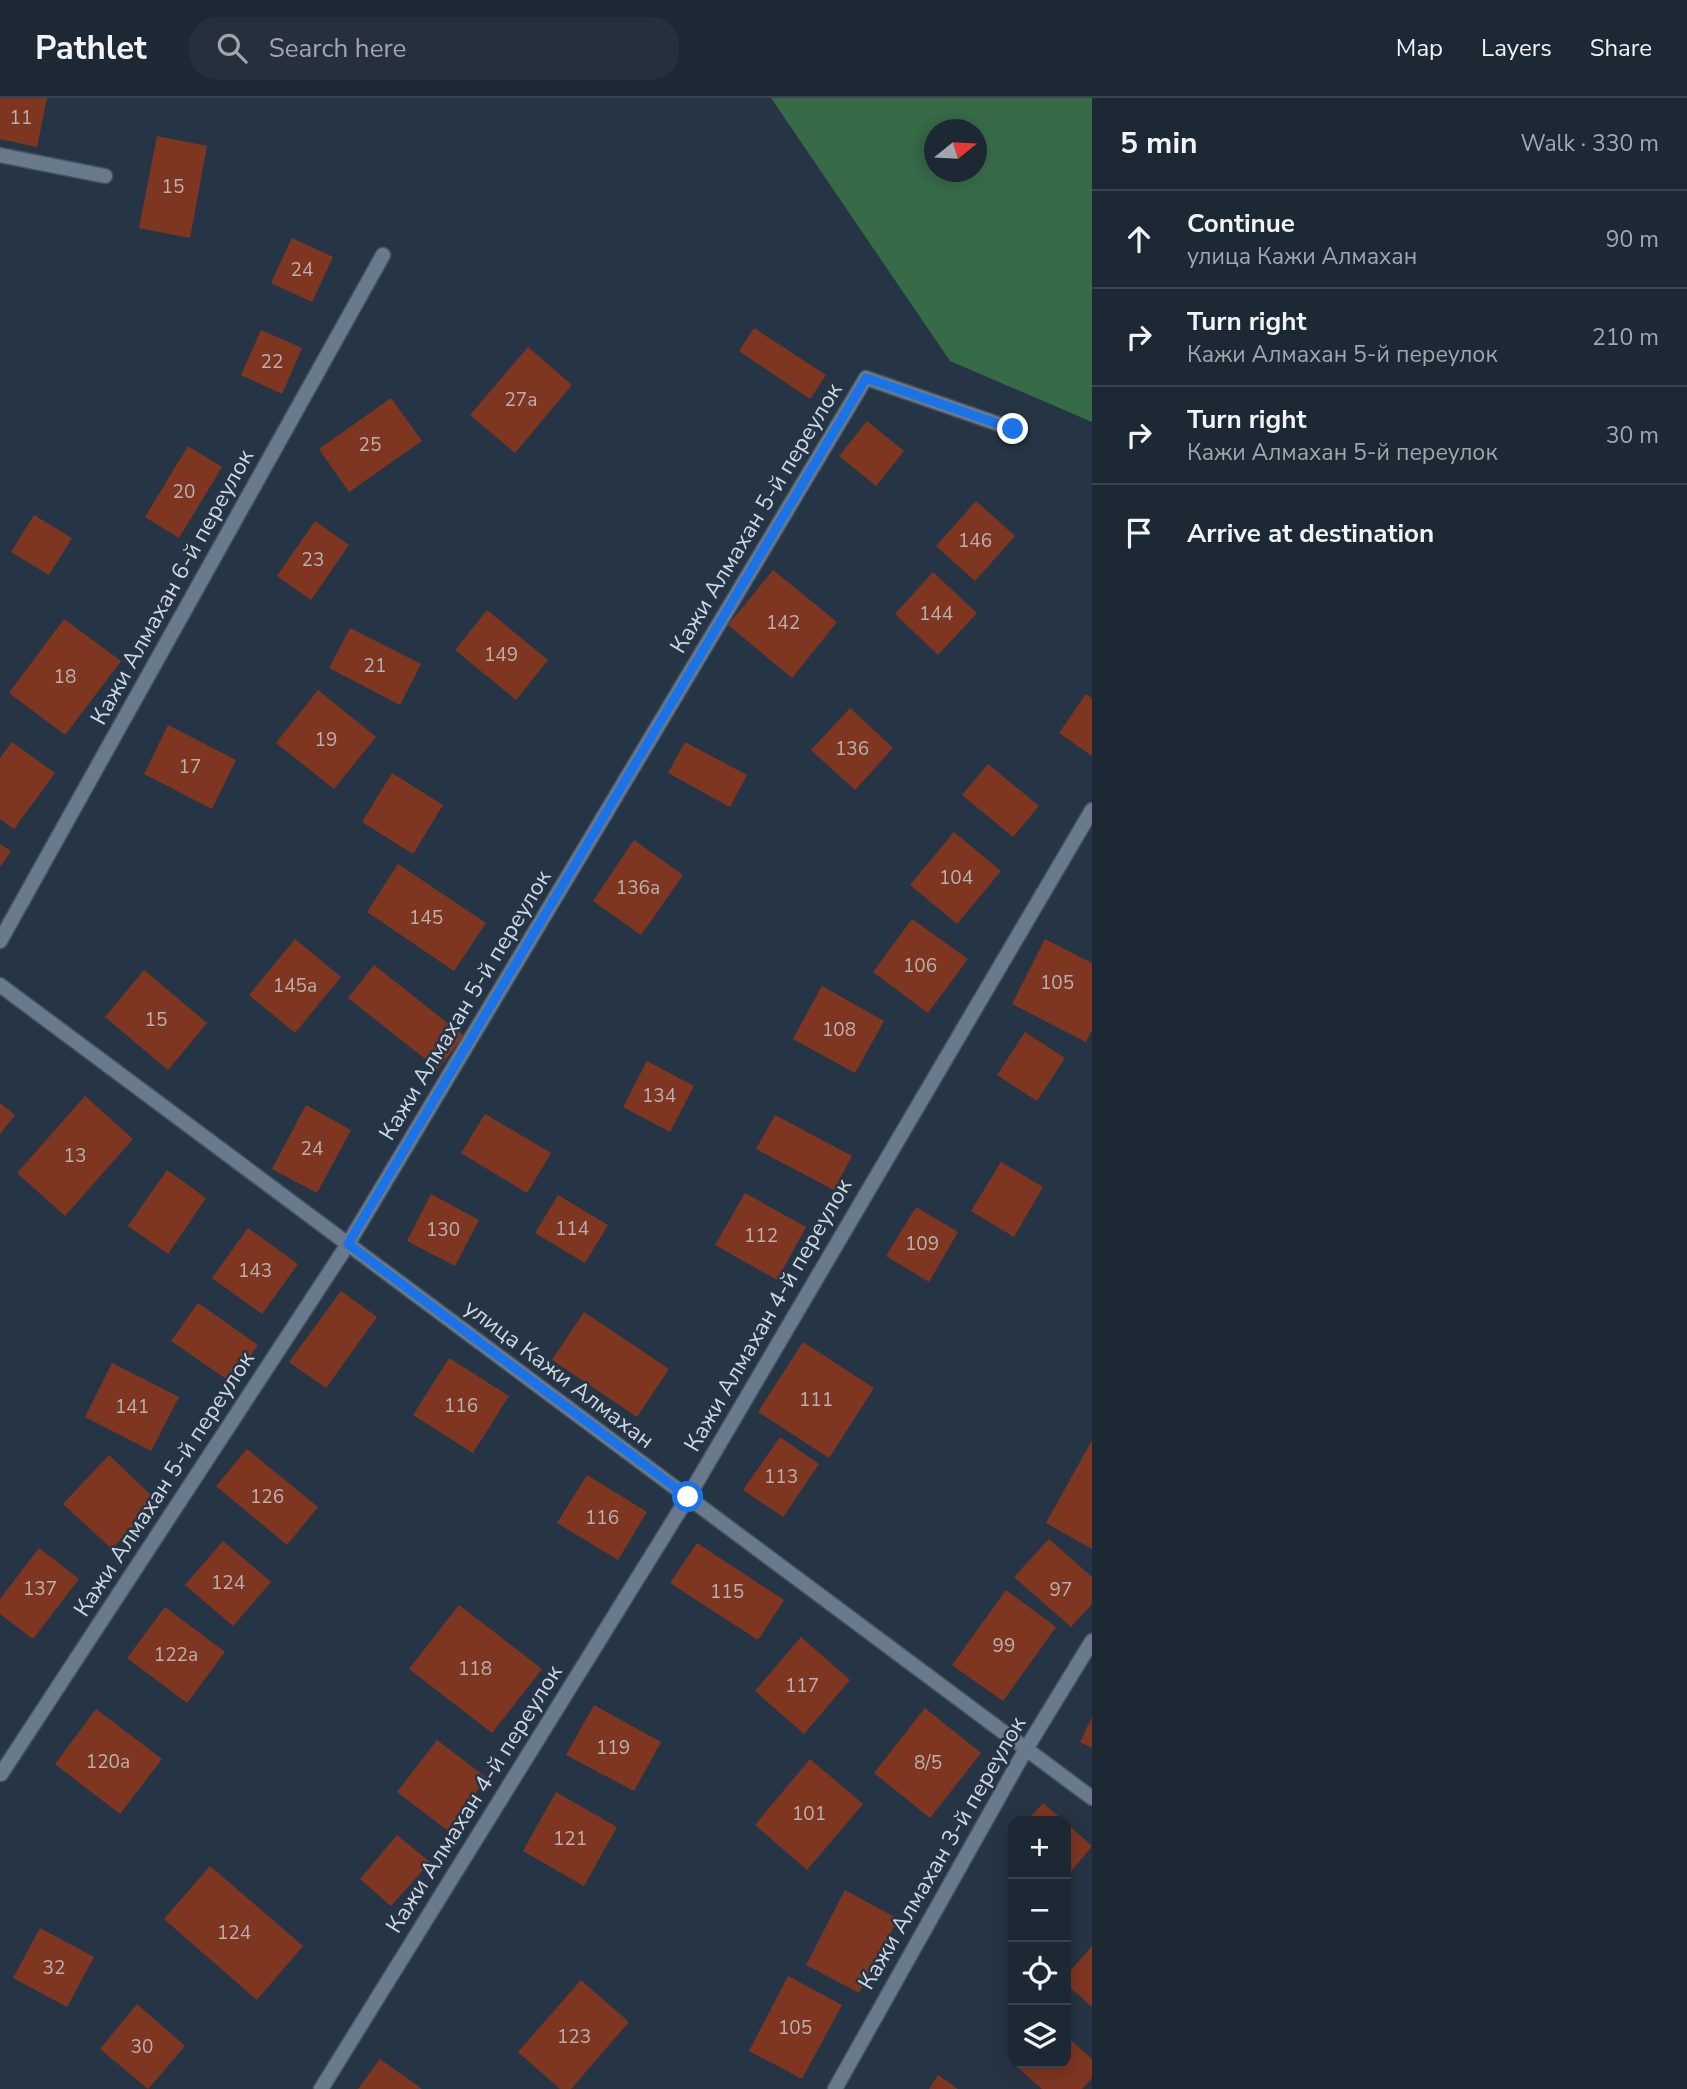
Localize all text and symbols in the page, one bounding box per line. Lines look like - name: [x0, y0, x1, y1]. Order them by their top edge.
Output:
- search box: [189, 17, 679, 80]
- text: Pathlet: [35, 26, 147, 71]
- icon: search: [213, 29, 251, 67]
- text: Search here: [269, 31, 406, 66]
- text: Map: [1396, 32, 1443, 64]
- text: Layers: [1481, 32, 1552, 64]
- text: Share: [1590, 32, 1652, 64]
- house number: 11: [10, 105, 32, 131]
- north arrow: [924, 119, 987, 182]
- text: 5 min: [1120, 123, 1198, 164]
- text: Walk · 330 m: [1520, 128, 1659, 159]
- house number: 15: [162, 174, 184, 200]
- text: Continue: [1187, 206, 1295, 241]
- icon: ahead: [1120, 220, 1158, 258]
- text: 90 m: [1606, 224, 1659, 255]
- text: улица Кажи Алмахан: [1187, 241, 1417, 272]
- house number: 24: [291, 257, 313, 283]
- text: Turn right: [1187, 304, 1306, 339]
- icon: right: [1120, 318, 1158, 356]
- text: 210 m: [1592, 322, 1659, 353]
- text: Кажи Алмахан 5-й переулок: [1187, 339, 1498, 370]
- house number: 22: [261, 349, 283, 375]
- street label: Кажи Алмахан 5-й переулок: [663, 376, 850, 659]
- house number: 27а: [504, 387, 538, 413]
- text: Turn right: [1187, 402, 1306, 437]
- route end: [997, 413, 1028, 444]
- icon: right: [1120, 416, 1158, 454]
- text: 30 m: [1606, 420, 1659, 451]
- house number: 25: [359, 432, 381, 458]
- text: Кажи Алмахан 5-й переулок: [1187, 437, 1498, 468]
- street label: Кажи Алмахан 6-й переулок: [83, 443, 261, 730]
- house number: 20: [173, 479, 195, 505]
- icon: arrive: [1120, 514, 1158, 552]
- text: Arrive at destination: [1187, 516, 1434, 551]
- house number: 146: [958, 528, 992, 554]
- house number: 23: [302, 547, 324, 573]
- house number: 144: [919, 601, 953, 627]
- house number: 142: [766, 610, 800, 636]
- house number: 149: [484, 642, 518, 668]
- house number: 21: [364, 653, 386, 679]
- house number: 18: [54, 664, 76, 690]
- house number: 19: [315, 727, 337, 753]
- house number: 136: [835, 736, 869, 762]
- house number: 17: [179, 754, 201, 780]
- street label: Кажи Алмахан 5-й переулок: [372, 863, 559, 1146]
- house number: 104: [939, 865, 973, 891]
- house number: 136а: [616, 875, 660, 901]
- house number: 145: [409, 905, 443, 931]
- house number: 106: [903, 953, 937, 979]
- house number: 105: [1040, 970, 1074, 996]
- house number: 145а: [273, 973, 317, 999]
- house number: 15: [145, 1007, 167, 1033]
- house number: 108: [822, 1017, 856, 1043]
- house number: 134: [642, 1083, 676, 1109]
- house number: 24: [301, 1136, 323, 1162]
- house number: 13: [64, 1143, 86, 1169]
- street label: Кажи Алмахан 4-й переулок: [677, 1172, 859, 1457]
- house number: 114: [555, 1216, 589, 1242]
- house number: 130: [426, 1217, 460, 1243]
- house number: 112: [744, 1223, 778, 1249]
- house number: 109: [905, 1231, 939, 1257]
- house number: 143: [238, 1258, 272, 1284]
- street label: улица Кажи Алмахан: [458, 1292, 660, 1456]
- street label: Кажи Алмахан 5-й переулок: [66, 1345, 262, 1623]
- house number: 111: [799, 1387, 833, 1413]
- house number: 116: [444, 1393, 478, 1419]
- house number: 141: [115, 1394, 149, 1420]
- house number: 113: [764, 1464, 798, 1490]
- route start: [672, 1481, 703, 1512]
- house number: 126: [250, 1484, 284, 1510]
- house number: 116: [585, 1505, 619, 1531]
- house number: 124: [211, 1570, 245, 1596]
- house number: 137: [23, 1576, 57, 1602]
- house number: 97: [1050, 1577, 1072, 1603]
- house number: 115: [710, 1579, 744, 1605]
- house number: 99: [993, 1633, 1015, 1659]
- house number: 122а: [154, 1642, 198, 1668]
- house number: 118: [458, 1656, 492, 1682]
- street label: Кажи Алмахан 4-й переулок: [379, 1658, 570, 1939]
- house number: 117: [785, 1673, 819, 1699]
- street label: Кажи Алмахан 3-й переулок: [851, 1710, 1033, 1995]
- house number: 119: [596, 1735, 630, 1761]
- house number: 120а: [86, 1749, 130, 1775]
- house number: 8/5: [914, 1750, 942, 1776]
- house number: 101: [792, 1801, 826, 1827]
- map controls: [1008, 1816, 1071, 2068]
- button: +: [1008, 1816, 1071, 1879]
- house number: 121: [553, 1826, 587, 1852]
- button: −: [1008, 1879, 1071, 1942]
- house number: 124: [217, 1920, 251, 1946]
- button: locate: [1008, 1942, 1071, 2005]
- house number: 32: [43, 1955, 65, 1981]
- button: layers: [1008, 2005, 1071, 2068]
- house number: 105: [778, 2015, 812, 2041]
- house number: 123: [557, 2024, 591, 2050]
- house number: 30: [131, 2034, 153, 2060]

